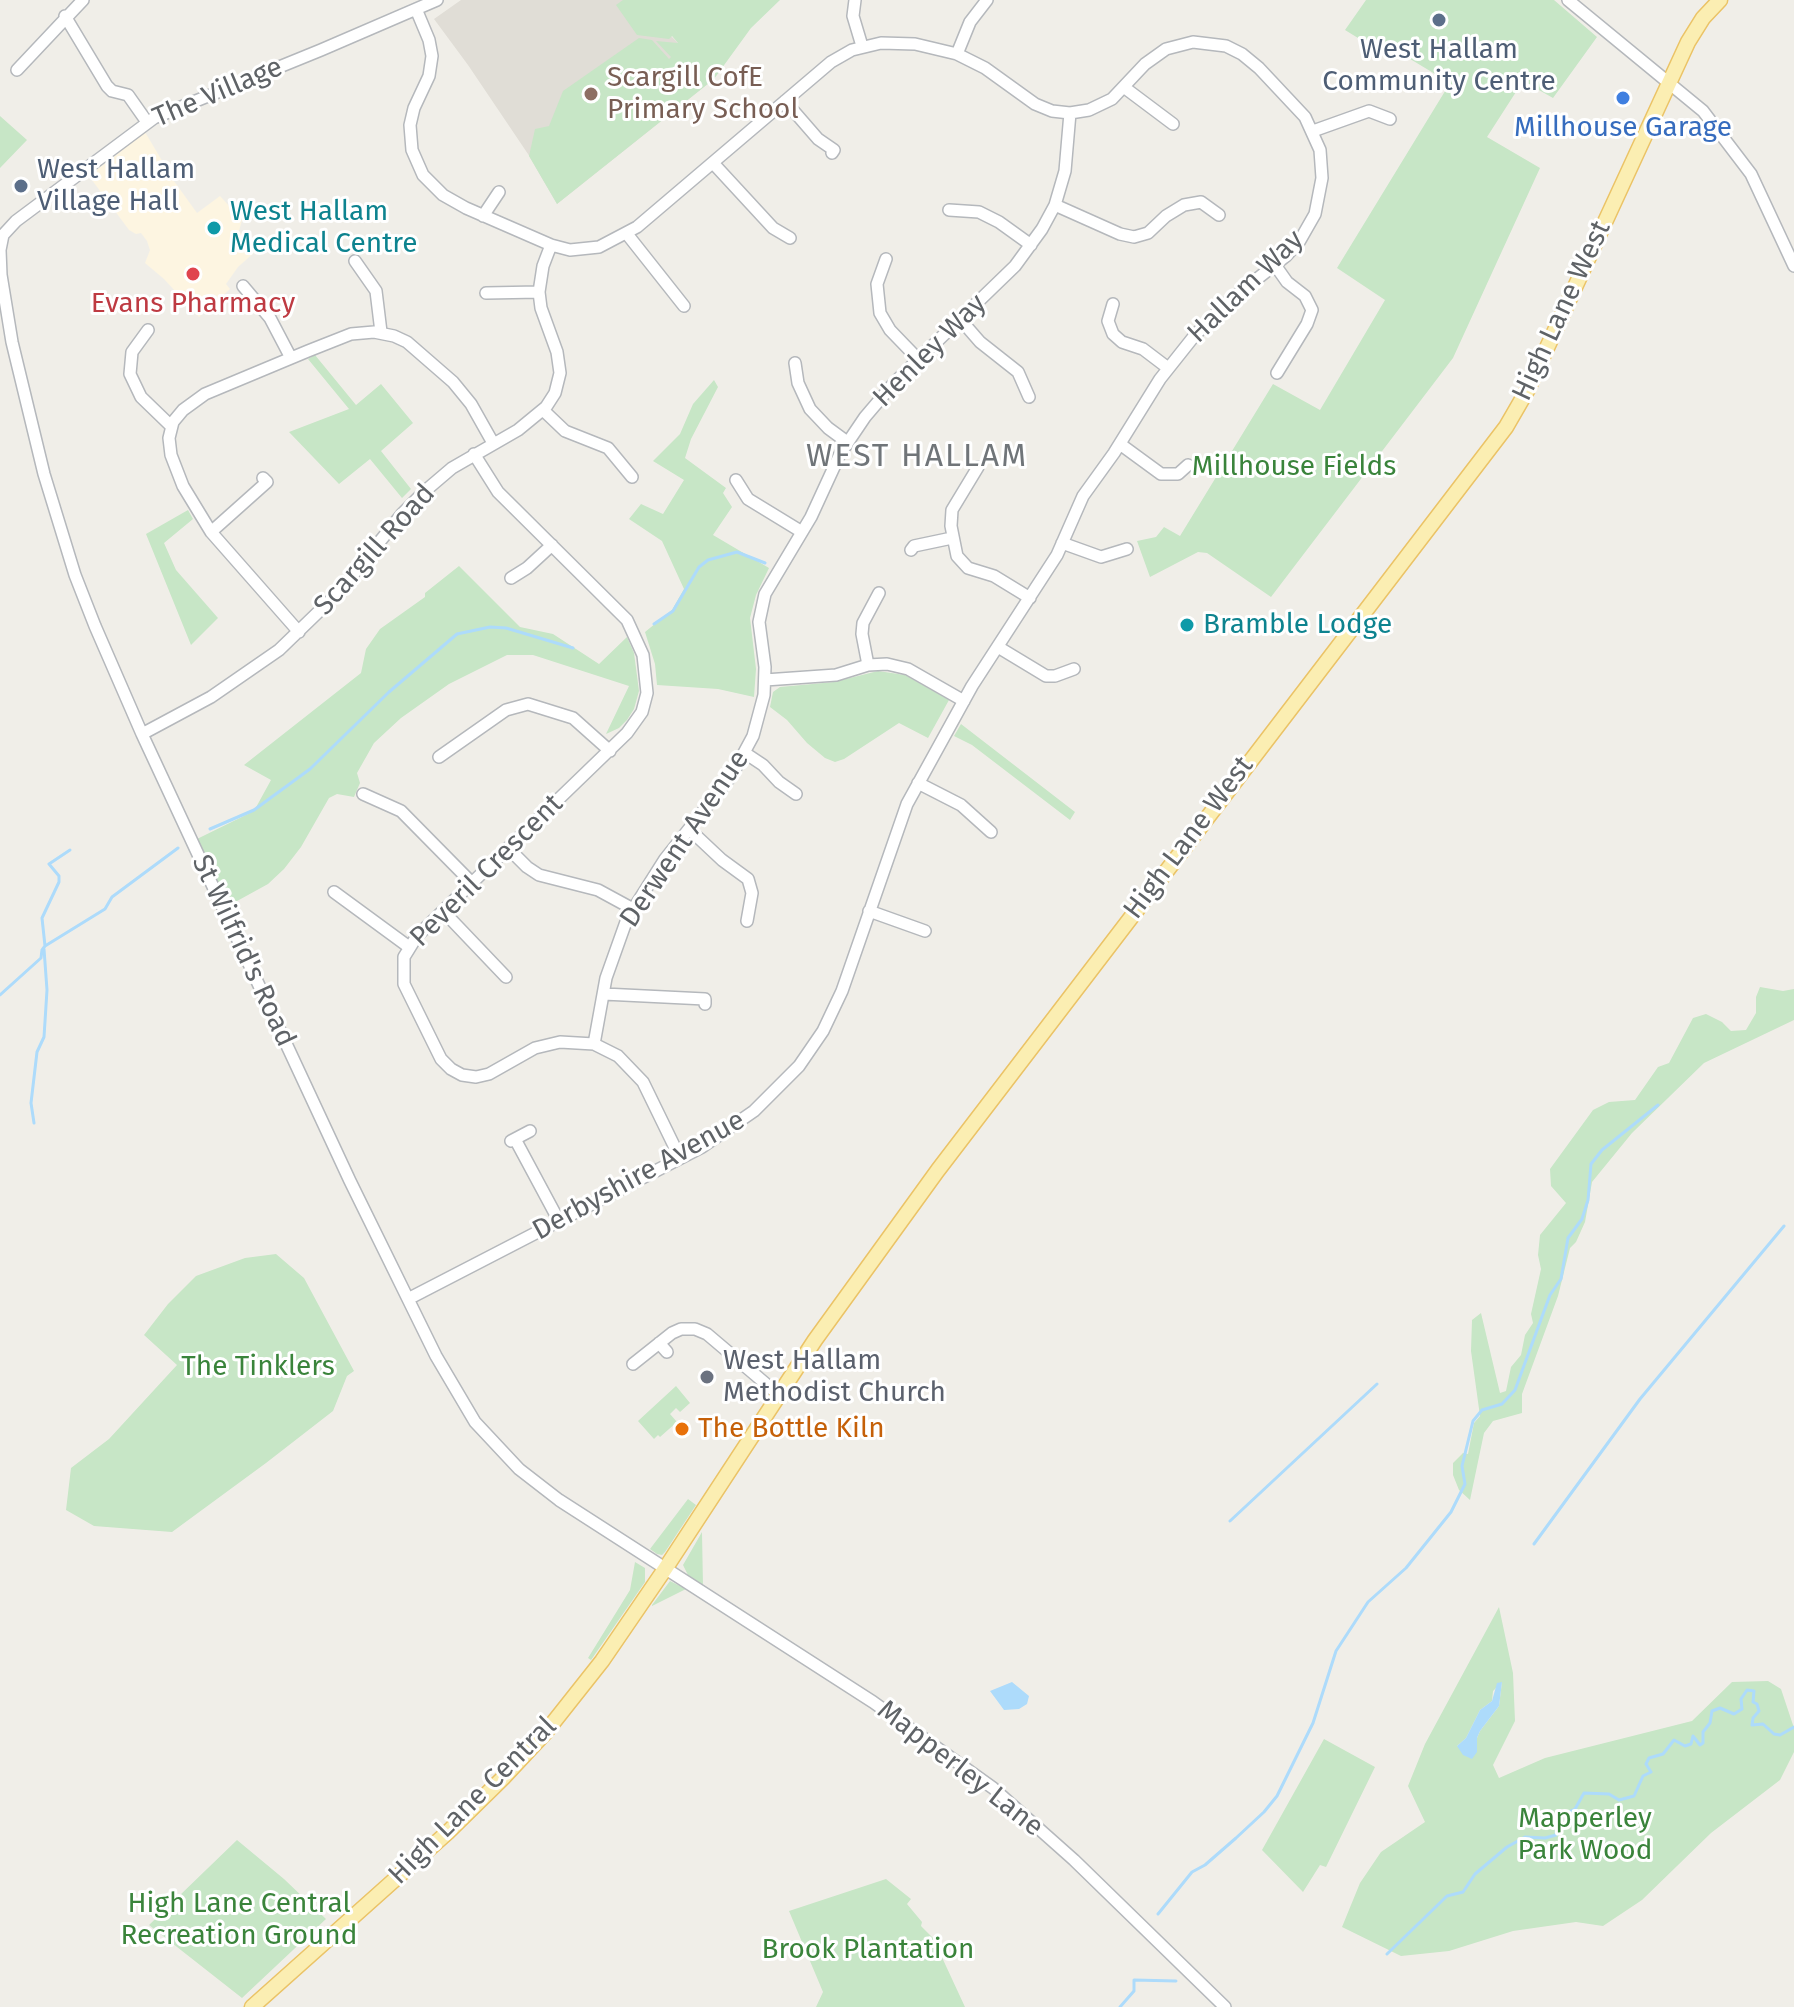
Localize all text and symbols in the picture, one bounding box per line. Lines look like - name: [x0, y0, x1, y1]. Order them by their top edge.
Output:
- marker: West Hallam Community Centre: [1430, 11, 1448, 29]
- place label: West Hallam Community Centre: [1322, 33, 1556, 99]
- street label: The Village: [148, 51, 288, 135]
- place label: Scargill CofE Primary School: [607, 61, 799, 127]
- marker: Scargill CofE Primary School: [582, 85, 600, 103]
- marker: Millhouse Garage: [1614, 89, 1632, 107]
- place label: Millhouse Garage: [1514, 111, 1732, 145]
- place label: West Hallam Village Hall: [37, 153, 195, 219]
- marker: West Hallam Village Hall: [12, 177, 30, 195]
- place label: West Hallam Medical Centre: [230, 195, 417, 261]
- street label: High Lane West: [1506, 216, 1618, 406]
- marker: West Hallam Medical Centre: [205, 219, 223, 237]
- street label: Hallam Way: [1181, 224, 1311, 350]
- marker: Evans Pharmacy: [184, 265, 202, 283]
- place label: Evans Pharmacy: [91, 287, 295, 321]
- street label: Henley Way: [867, 288, 993, 414]
- district label: WEST HALLAM: [806, 438, 1028, 476]
- park label: Millhouse Fields: [1192, 450, 1396, 484]
- street label: Scargill Road: [307, 478, 443, 622]
- place label: Bramble Lodge: [1203, 608, 1392, 642]
- marker: Bramble Lodge: [1178, 616, 1196, 634]
- street label: Derwent Avenue: [613, 744, 757, 934]
- street label: High Lane West: [1117, 750, 1261, 926]
- street label: Peveril Crescent: [404, 788, 570, 954]
- street label: St Wilfrid's Road: [184, 850, 302, 1052]
- street label: Derbyshire Avenue: [527, 1104, 751, 1248]
- place label: West Hallam Methodist Church: [723, 1344, 946, 1410]
- park label: The Tinklers: [181, 1350, 335, 1384]
- marker: West Hallam Methodist Church: [698, 1368, 716, 1386]
- place label: The Bottle Kiln: [698, 1412, 885, 1446]
- marker: The Bottle Kiln: [673, 1420, 691, 1438]
- street label: Mapperley Lane: [870, 1694, 1050, 1844]
- street label: High Lane Central: [382, 1710, 564, 1892]
- park label: Mapperley Park Wood: [1518, 1802, 1652, 1868]
- park label: High Lane Central Recreation Ground: [121, 1887, 357, 1953]
- park label: Brook Plantation: [761, 1933, 975, 1967]

